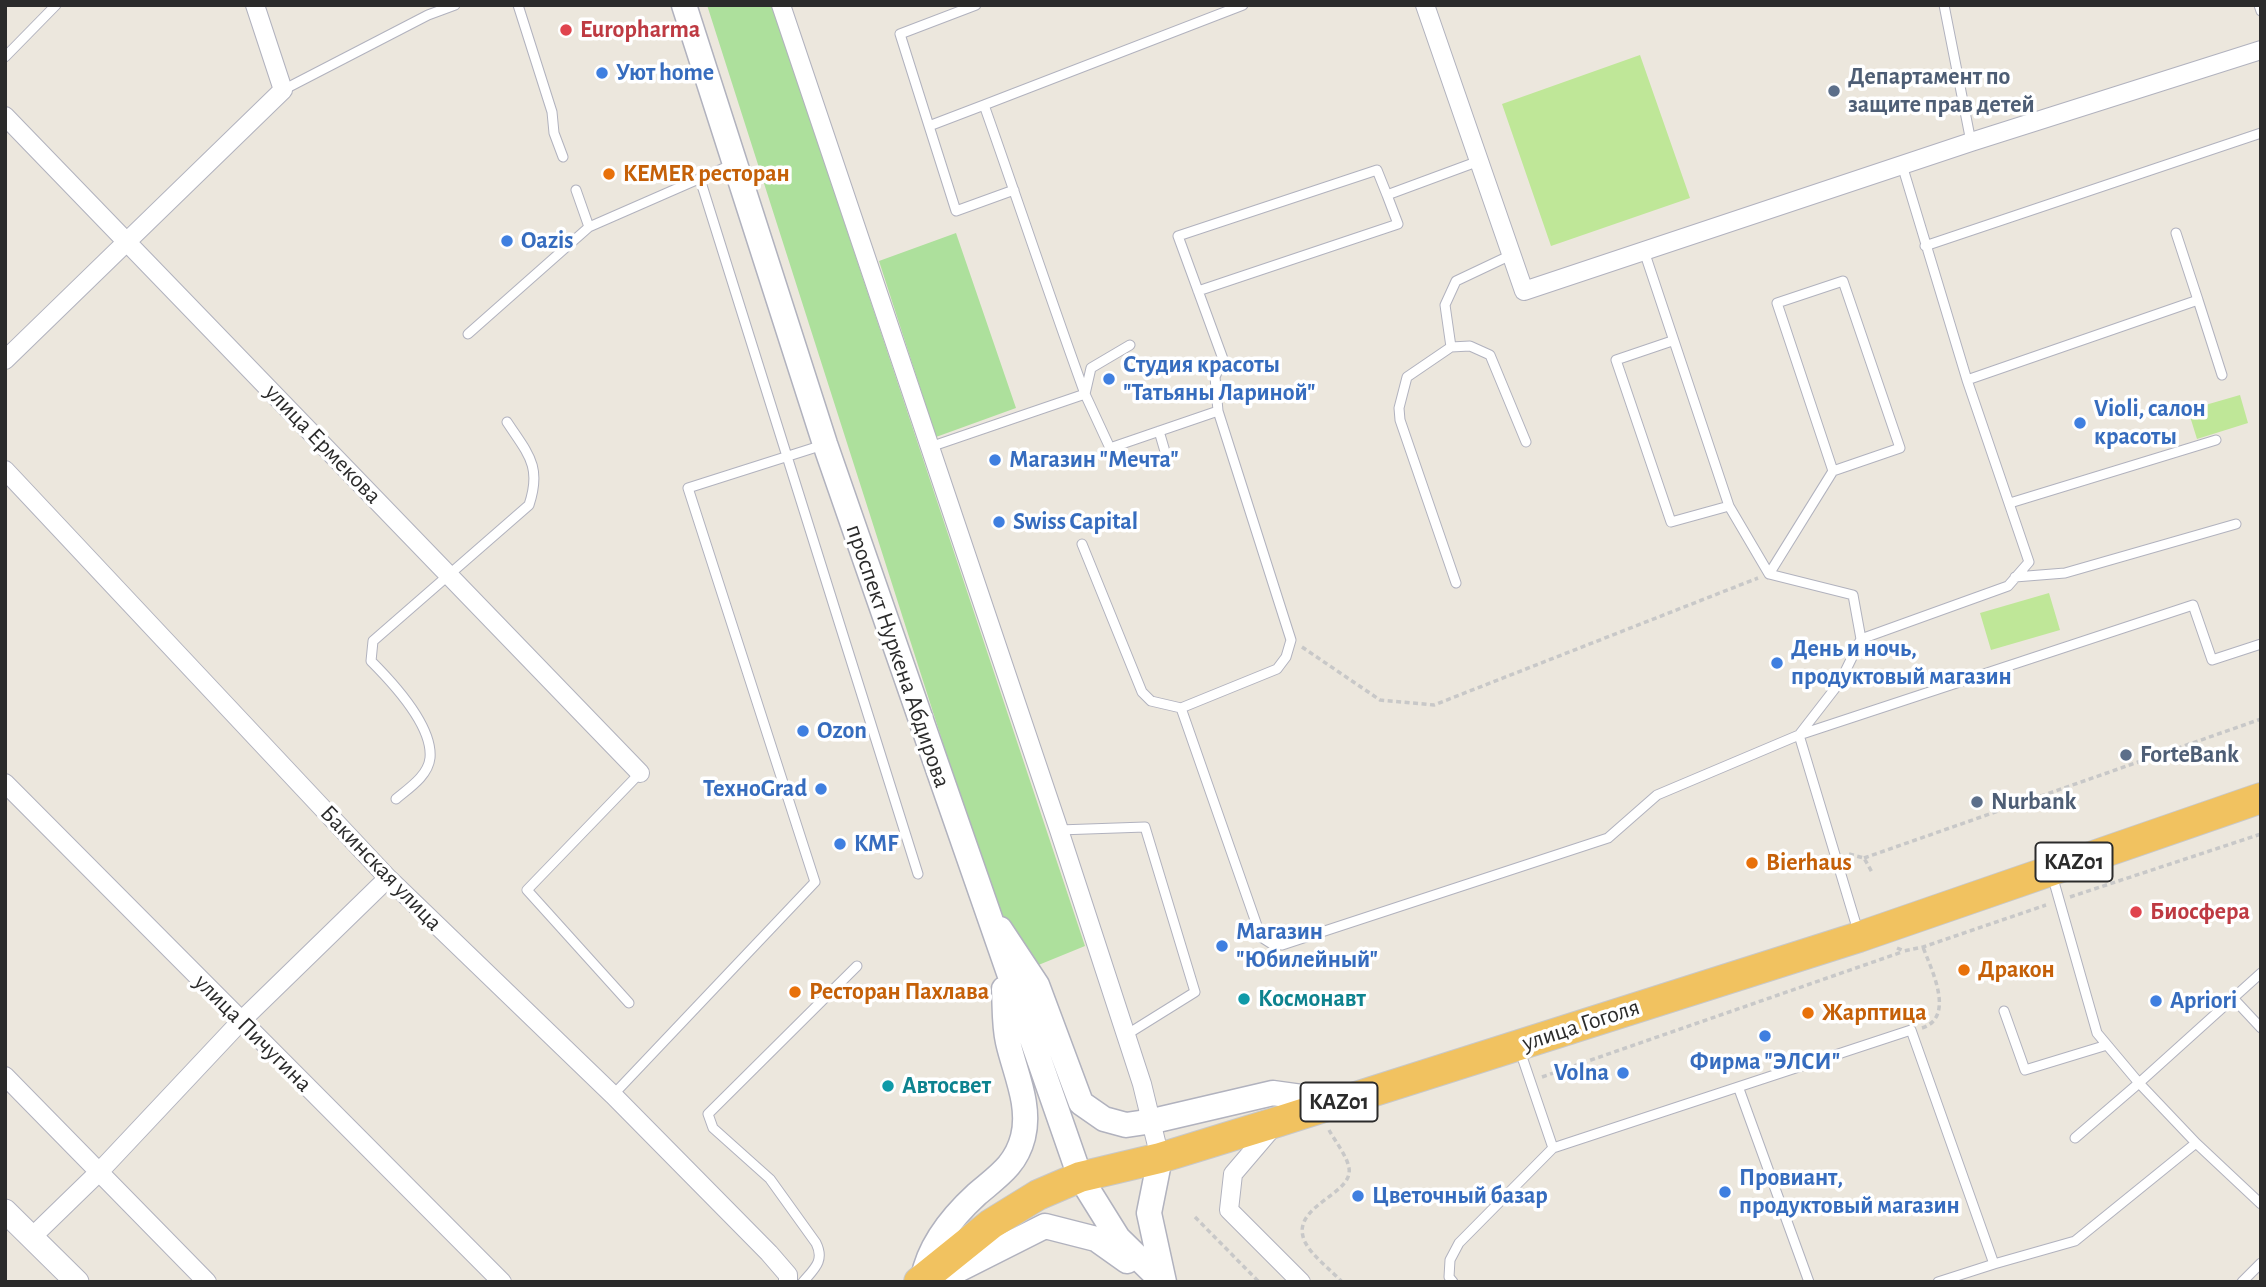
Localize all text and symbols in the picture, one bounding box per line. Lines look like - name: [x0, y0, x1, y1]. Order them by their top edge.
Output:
- place label: Europharma: [580, 16, 700, 44]
- marker: Europharma: [558, 22, 574, 38]
- place label: Уют home: [616, 59, 714, 87]
- place label: Департамент по защите прав детей: [1848, 63, 2035, 119]
- marker: Уют home: [594, 65, 610, 81]
- marker: Департамент по защите прав детей: [1826, 83, 1842, 99]
- place label: KEMER ресторан: [623, 160, 790, 188]
- marker: KEMER ресторан: [601, 166, 617, 182]
- place label: Oazis: [521, 227, 574, 255]
- marker: Oazis: [499, 233, 515, 249]
- place label: Студия красоты "Татьяны Лариной": [1123, 351, 1316, 407]
- marker: Студия красоты "Татьяны Лариной": [1101, 371, 1117, 387]
- street label: улица Ермекова: [259, 378, 387, 510]
- place label: Violi, салон красоты: [2094, 395, 2206, 451]
- marker: Violi, салон красоты: [2072, 415, 2088, 431]
- place label: Магазин "Мечта": [1009, 446, 1179, 474]
- marker: Магазин "Мечта": [987, 452, 1003, 468]
- place label: Swiss Capital: [1013, 508, 1138, 536]
- marker: Swiss Capital: [991, 514, 1007, 530]
- street label: проспект Нуркена Абдирова: [839, 521, 957, 791]
- place label: День и ночь, продуктовый магазин: [1791, 635, 2012, 691]
- marker: День и ночь, продуктовый магазин: [1769, 655, 1785, 671]
- place label: Ozon: [817, 717, 867, 745]
- marker: Ozon: [795, 723, 811, 739]
- place label: ForteBank: [2140, 741, 2239, 769]
- marker: ForteBank: [2118, 747, 2134, 763]
- place label: ТехноGrad: [703, 775, 807, 803]
- marker: ТехноGrad: [813, 781, 829, 797]
- place label: Nurbank: [1991, 788, 2076, 816]
- marker: Nurbank: [1969, 794, 1985, 810]
- street label: Бакинская улица: [314, 799, 448, 937]
- place label: KMF: [854, 830, 898, 858]
- marker: KMF: [832, 836, 848, 852]
- road number: KАZ01: [2036, 842, 2112, 882]
- place label: Bierhaus: [1766, 849, 1852, 877]
- marker: Bierhaus: [1744, 855, 1760, 871]
- place label: Биосфера: [2150, 898, 2250, 926]
- marker: Биосфера: [2128, 904, 2144, 920]
- place label: Магазин "Юбилейный": [1236, 918, 1378, 974]
- marker: Магазин "Юбилейный": [1214, 938, 1230, 954]
- place label: Дракон: [1978, 956, 2055, 984]
- marker: Дракон: [1956, 962, 1972, 978]
- street label: улица Пичугина: [188, 968, 318, 1098]
- place label: Ресторан Пахлава: [809, 978, 989, 1006]
- marker: Ресторан Пахлава: [787, 984, 803, 1000]
- place label: Космонавт: [1258, 985, 1366, 1013]
- place label: Apriori: [2170, 987, 2237, 1015]
- marker: Космонавт: [1236, 991, 1252, 1007]
- street label: улица Гоголя: [1519, 992, 1643, 1058]
- marker: Apriori: [2148, 993, 2164, 1009]
- place label: Жарптица: [1822, 999, 1927, 1027]
- marker: Жарптица: [1800, 1005, 1816, 1021]
- marker: Фирма "ЭЛСИ": [1757, 1028, 1773, 1044]
- place label: Фирма "ЭЛСИ": [1690, 1048, 1840, 1076]
- place label: Volna: [1554, 1059, 1609, 1087]
- marker: Volna: [1615, 1065, 1631, 1081]
- place label: Автосвет: [902, 1072, 991, 1100]
- marker: Автосвет: [880, 1078, 896, 1094]
- road number: KАZ01: [1300, 1082, 1378, 1121]
- place label: Провиант, продуктовый магазин: [1739, 1164, 1960, 1220]
- place label: Цветочный базар: [1372, 1182, 1548, 1210]
- marker: Провиант, продуктовый магазин: [1717, 1184, 1733, 1200]
- marker: Цветочный базар: [1350, 1188, 1366, 1204]

